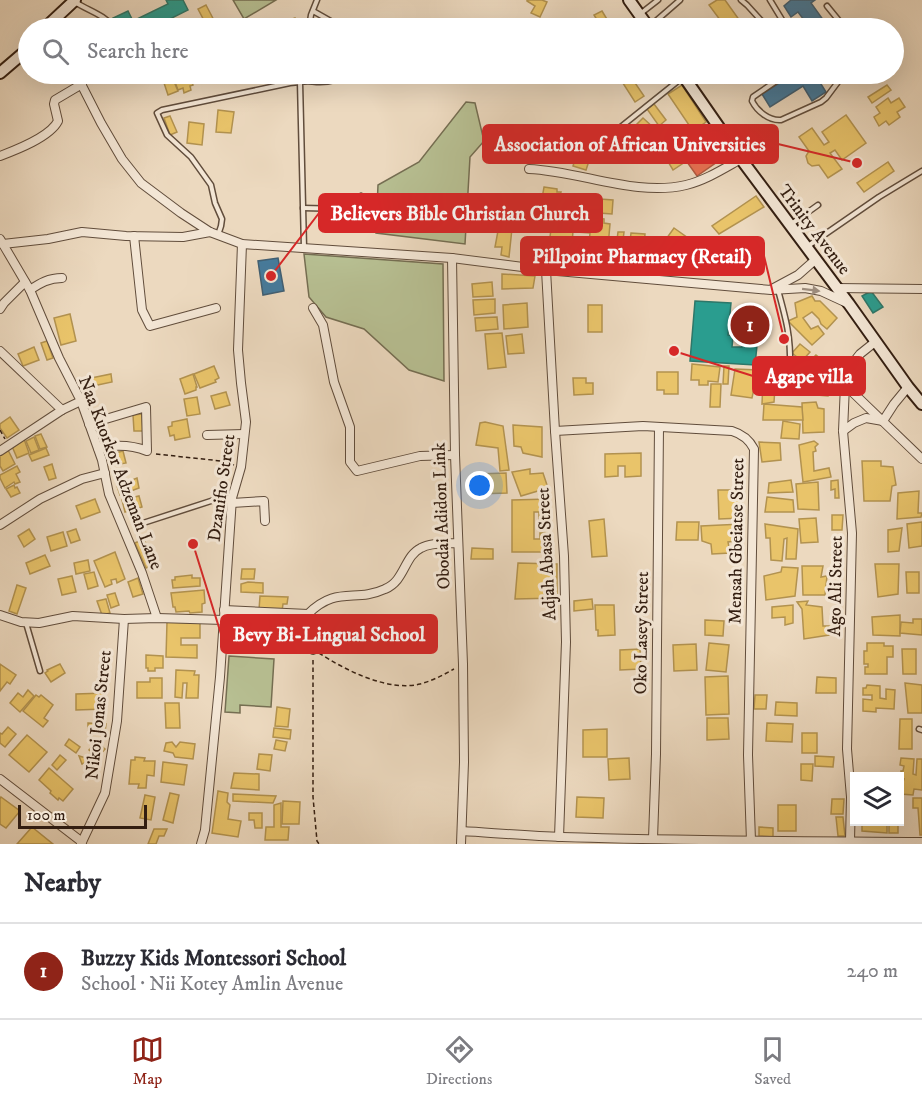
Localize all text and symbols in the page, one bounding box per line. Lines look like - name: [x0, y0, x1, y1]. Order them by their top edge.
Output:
- search box: [18, 18, 904, 84]
- icon: search: [39, 35, 72, 68]
- text: Search here: [87, 38, 189, 65]
- callout: Association of African Universities: [483, 125, 778, 163]
- text: Association of African Universities: [493, 133, 766, 158]
- street label: Trinity Avenue: [773, 181, 855, 279]
- callout: Believers Bible Christian Church: [319, 194, 602, 232]
- text: Believers Bible Christian Church: [331, 202, 590, 227]
- callout: Pillpoint Pharmacy (Retail): [521, 237, 764, 275]
- text: Pillpoint Pharmacy (Retail): [532, 245, 752, 270]
- one-way arrow: [802, 285, 821, 295]
- pin: 1: [730, 302, 770, 348]
- callout: Agape villa: [753, 357, 865, 395]
- text: Agape villa: [764, 365, 854, 390]
- street label: Naa Kuorkor Adzeman Lane: [73, 373, 167, 573]
- street label: Dzanifio Street: [204, 433, 240, 543]
- street label: Obodai Adidon Link: [428, 442, 456, 590]
- street label: Mensah Gbeiatse Street: [725, 457, 749, 624]
- your location: [465, 471, 494, 500]
- street label: Adjah Abasa Street: [533, 487, 561, 621]
- street label: Ago Ali Street: [824, 535, 848, 637]
- street label: Oko Lasey Street: [630, 571, 654, 695]
- callout: Bevy Bi-Lingual School: [221, 615, 437, 653]
- text: Bevy Bi-Lingual School: [233, 623, 426, 648]
- street label: Nikoi Jonas Street: [81, 649, 117, 781]
- map controls: [850, 772, 904, 826]
- button: layers: [850, 772, 904, 826]
- scale bar: [18, 802, 147, 830]
- text: 100 m: [27, 805, 66, 825]
- text: Nearby: [24, 867, 101, 900]
- text: Buzzy Kids Montessori School: [81, 945, 346, 972]
- text: 1: [40, 959, 47, 984]
- text: 240 m: [847, 959, 898, 984]
- text: School · Nii Kotey Amlin Avenue: [81, 972, 343, 997]
- tab: Map: [131, 1033, 164, 1089]
- tab: Directions: [426, 1033, 492, 1089]
- tab: Saved: [754, 1033, 791, 1089]

